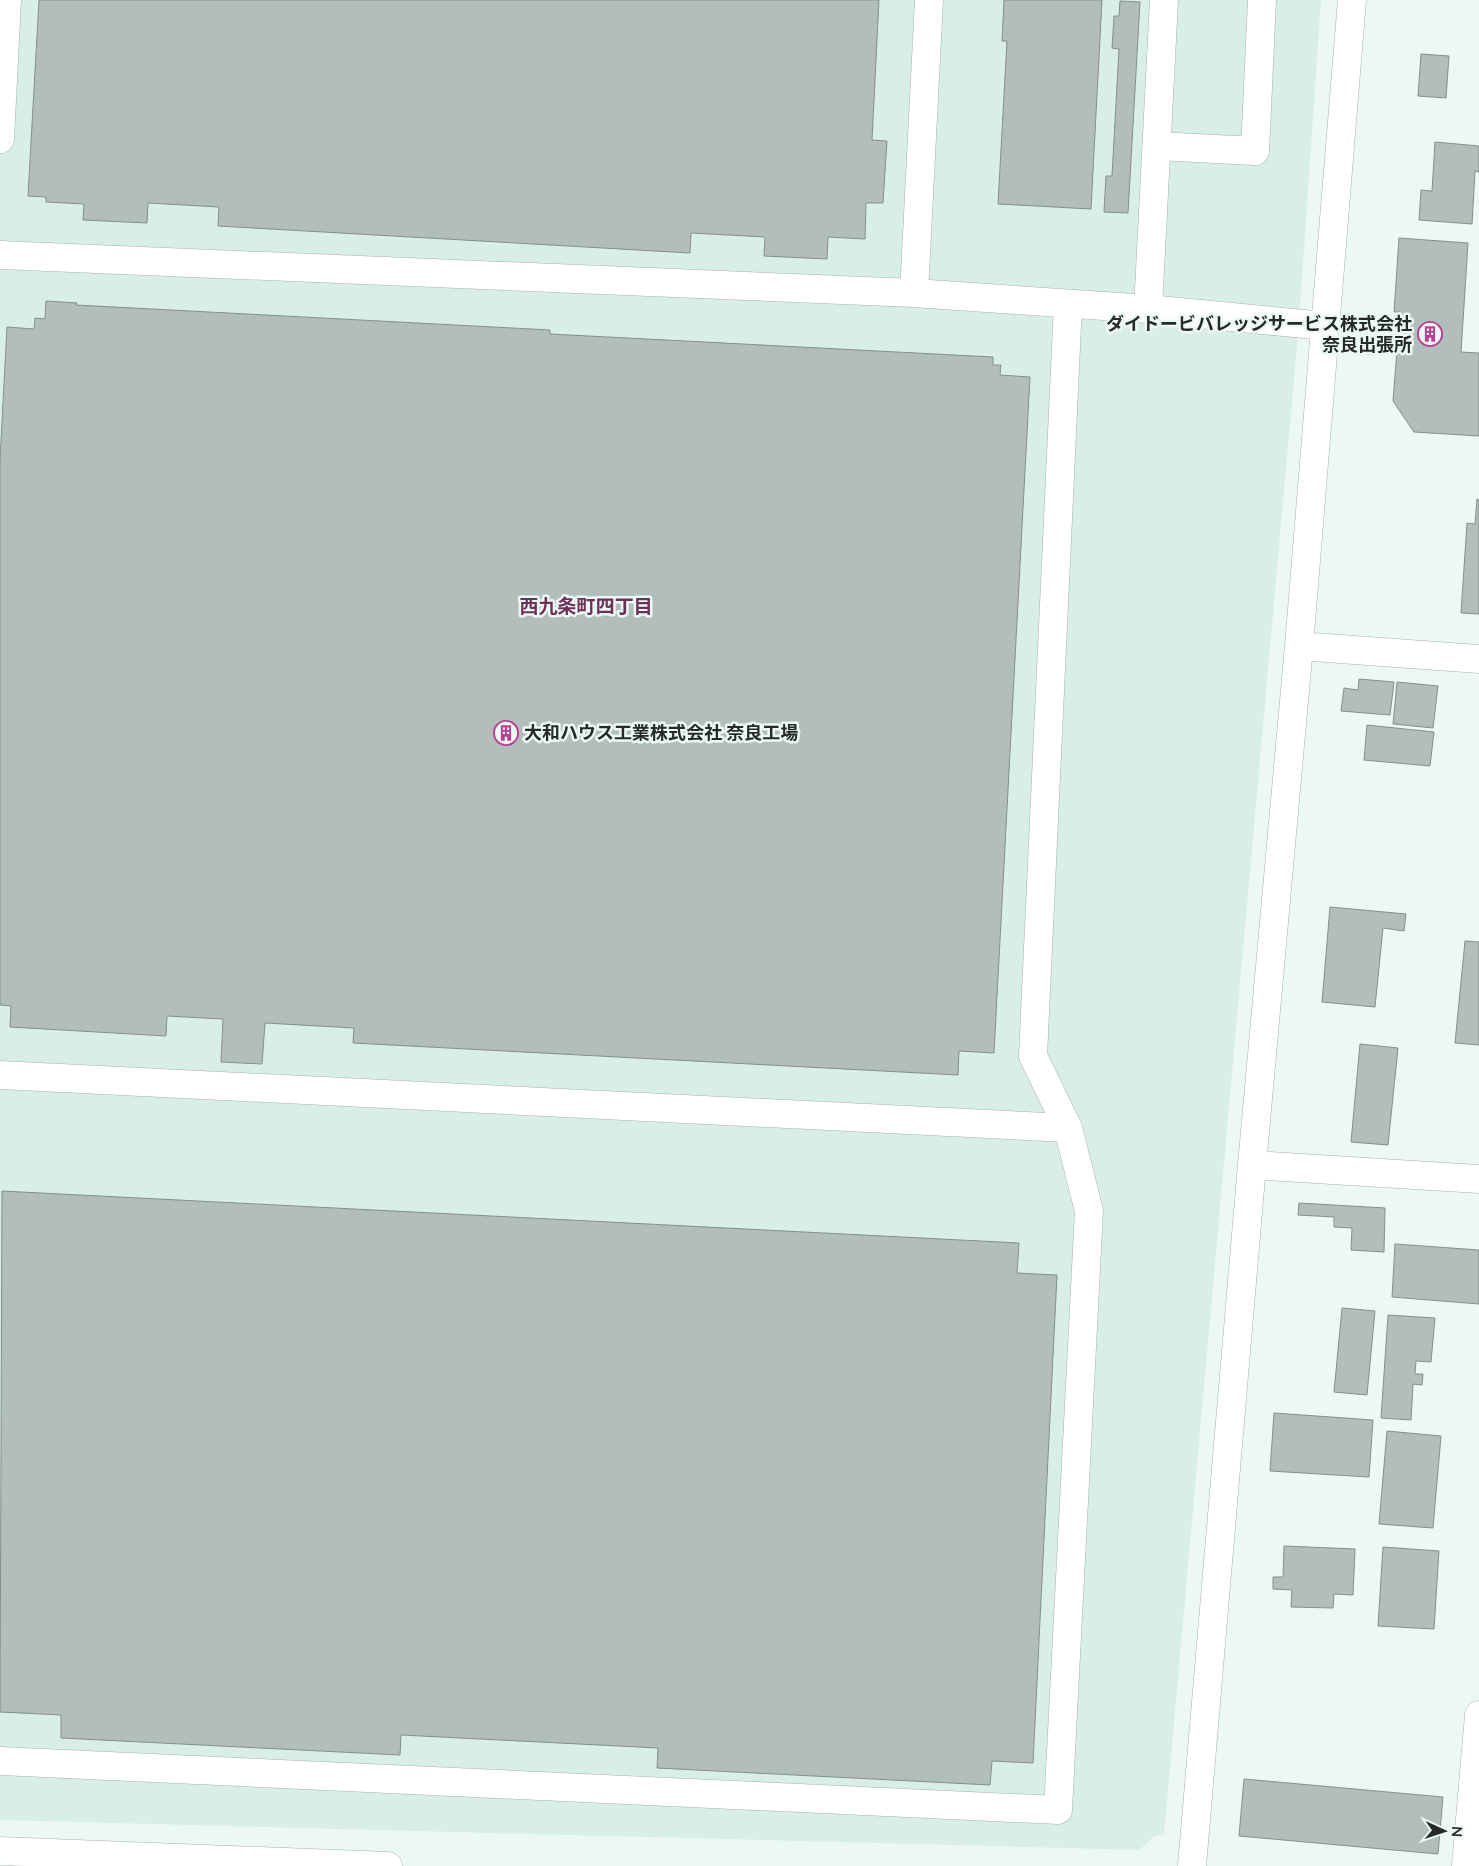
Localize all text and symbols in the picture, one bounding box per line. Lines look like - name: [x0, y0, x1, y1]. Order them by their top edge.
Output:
- place label: ダイドービバレッジサービス株式会社 奈良出張所: [1106, 312, 1412, 355]
- building icon: ダイドービバレッジサービス株式会社 奈良出張所: [1417, 321, 1443, 347]
- district label: 西九条町四丁目: [519, 594, 653, 617]
- building icon: 大和ハウス工業株式会社 奈良工場: [493, 720, 519, 746]
- place label: 大和ハウス工業株式会社 奈良工場: [524, 721, 798, 743]
- north arrow: [1419, 1806, 1469, 1856]
- text: N: [1449, 1826, 1466, 1838]

